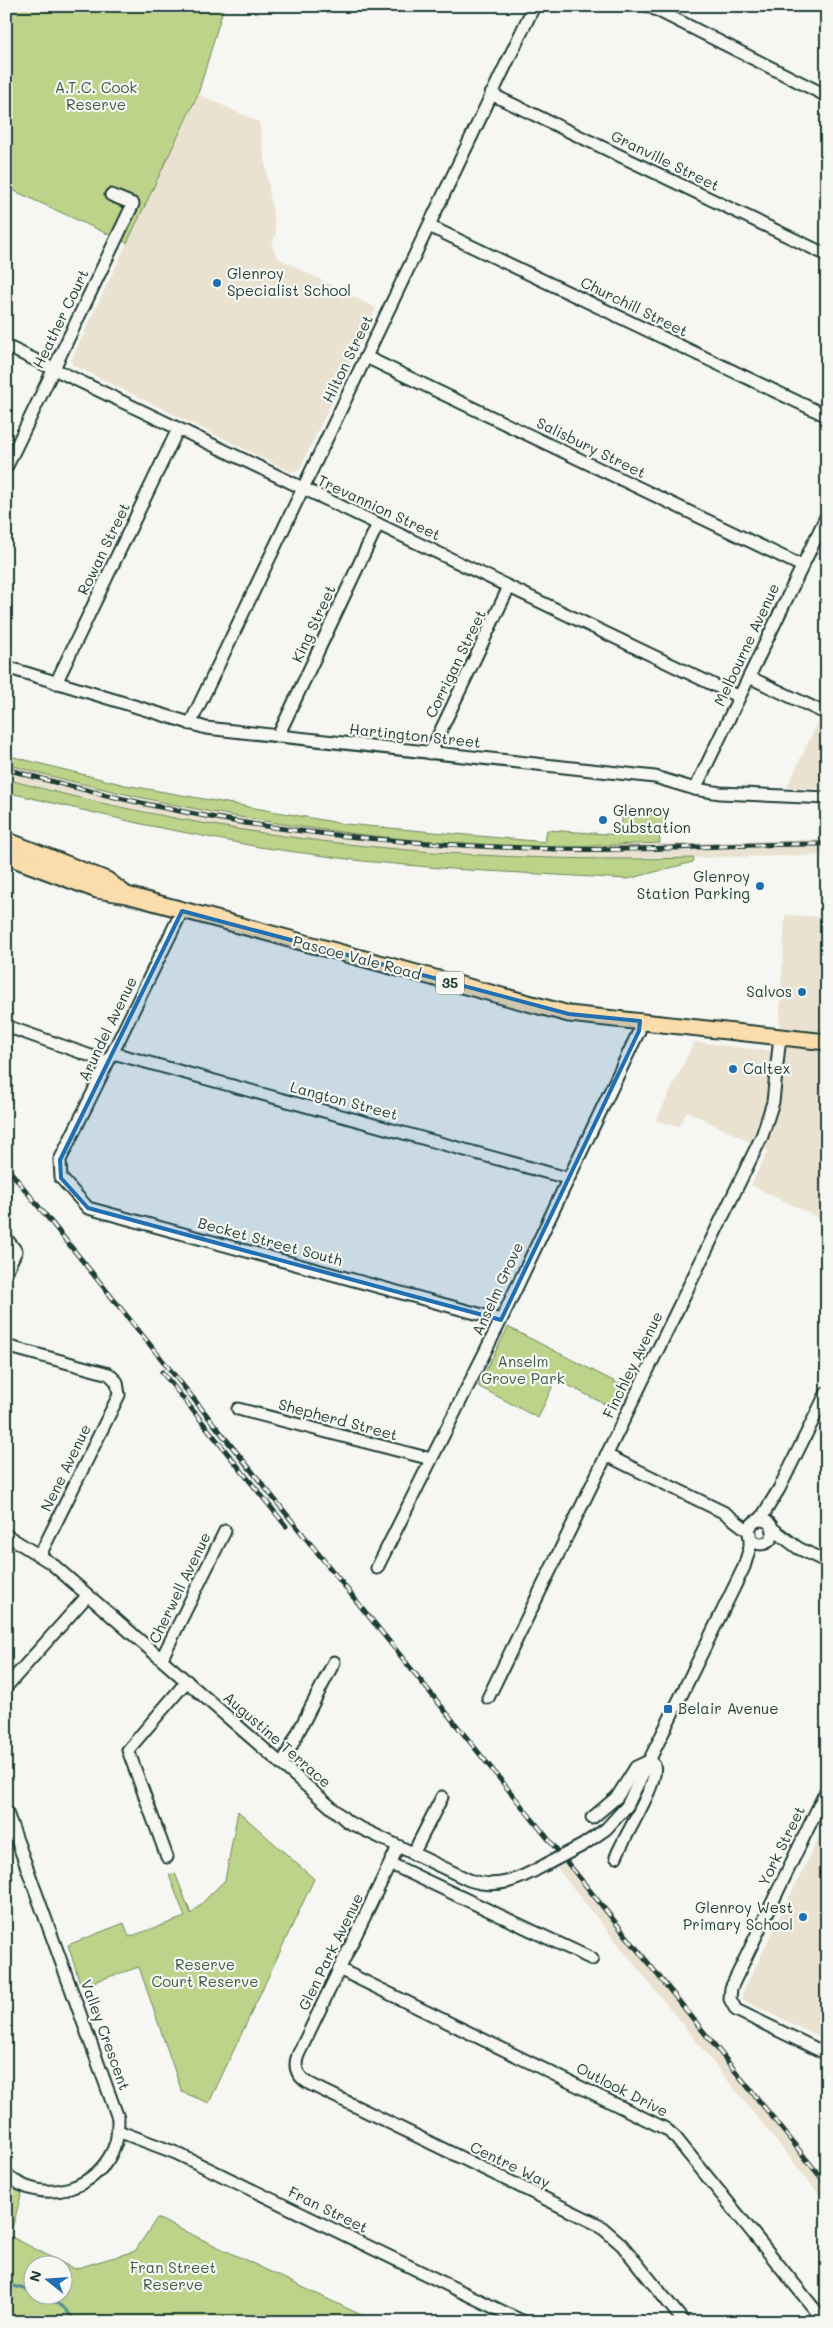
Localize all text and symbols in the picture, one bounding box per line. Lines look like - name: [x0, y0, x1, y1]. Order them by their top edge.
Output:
- park label: A.T.C. Cook Reserve: [55, 77, 137, 114]
- street label: Granville Street: [608, 125, 723, 195]
- place label: Glenroy Specialist School: [227, 263, 351, 300]
- street label: Heather Court: [27, 266, 93, 371]
- street label: Churchill Street: [578, 271, 691, 341]
- marker: Glenroy Specialist School: [211, 277, 223, 289]
- street label: Hilton Street: [317, 311, 377, 406]
- street label: Salisbury Street: [534, 412, 649, 482]
- street label: Trevannion Street: [315, 470, 444, 544]
- street label: Rowan Street: [72, 499, 134, 598]
- street label: Melbourne Avenue: [709, 580, 783, 709]
- street label: King Street: [286, 582, 340, 666]
- street label: Corrigan Street: [420, 606, 490, 721]
- street label: Hartington Street: [348, 718, 482, 752]
- place label: Glenroy Substation: [613, 800, 691, 837]
- marker: Glenroy Substation: [597, 814, 609, 826]
- place label: Glenroy Station Parking: [637, 866, 750, 903]
- marker: Glenroy Station Parking: [754, 880, 766, 892]
- street label: Pascoe Vale Road: [291, 930, 424, 984]
- road number: 35: [436, 971, 464, 994]
- street label: Arundel Avenue: [73, 973, 141, 1084]
- place label: Salvos: [746, 981, 792, 1001]
- marker: Salvos: [796, 986, 808, 998]
- place label: Caltex: [743, 1058, 791, 1078]
- marker: Caltex: [727, 1063, 739, 1075]
- street label: Langton Street: [288, 1076, 400, 1124]
- street label: Becket Street South: [196, 1212, 345, 1270]
- street label: Anselm Grove: [467, 1239, 527, 1338]
- street label: Finchley Avenue: [598, 1308, 667, 1421]
- park label: Anselm Grove Park: [481, 1351, 565, 1388]
- street label: Shepherd Street: [276, 1393, 400, 1445]
- street label: Nene Avenue: [35, 1421, 95, 1514]
- street label: Cherwell Avenue: [144, 1529, 215, 1646]
- street label: Augustine Terrace: [220, 1687, 336, 1792]
- place label: Belair Avenue: [678, 1698, 779, 1718]
- marker: Belair Avenue: [662, 1703, 674, 1715]
- street label: York Street: [753, 1802, 809, 1889]
- street label: Glen Park Avenue: [293, 1890, 367, 2013]
- place label: Glenroy West Primary School: [683, 1897, 793, 1934]
- marker: Glenroy West Primary School: [797, 1911, 809, 1923]
- park label: Reserve Court Reserve: [152, 1954, 258, 1991]
- street label: Valley Crescent: [77, 1977, 135, 2093]
- street label: Outlook Drive: [573, 2057, 672, 2121]
- street label: Centre Way: [467, 2136, 554, 2192]
- street label: Fran Street: [285, 2181, 372, 2237]
- north arrow: [22, 2256, 72, 2306]
- park label: Fran Street Reserve: [130, 2257, 216, 2294]
- text: N: [24, 2268, 46, 2284]

